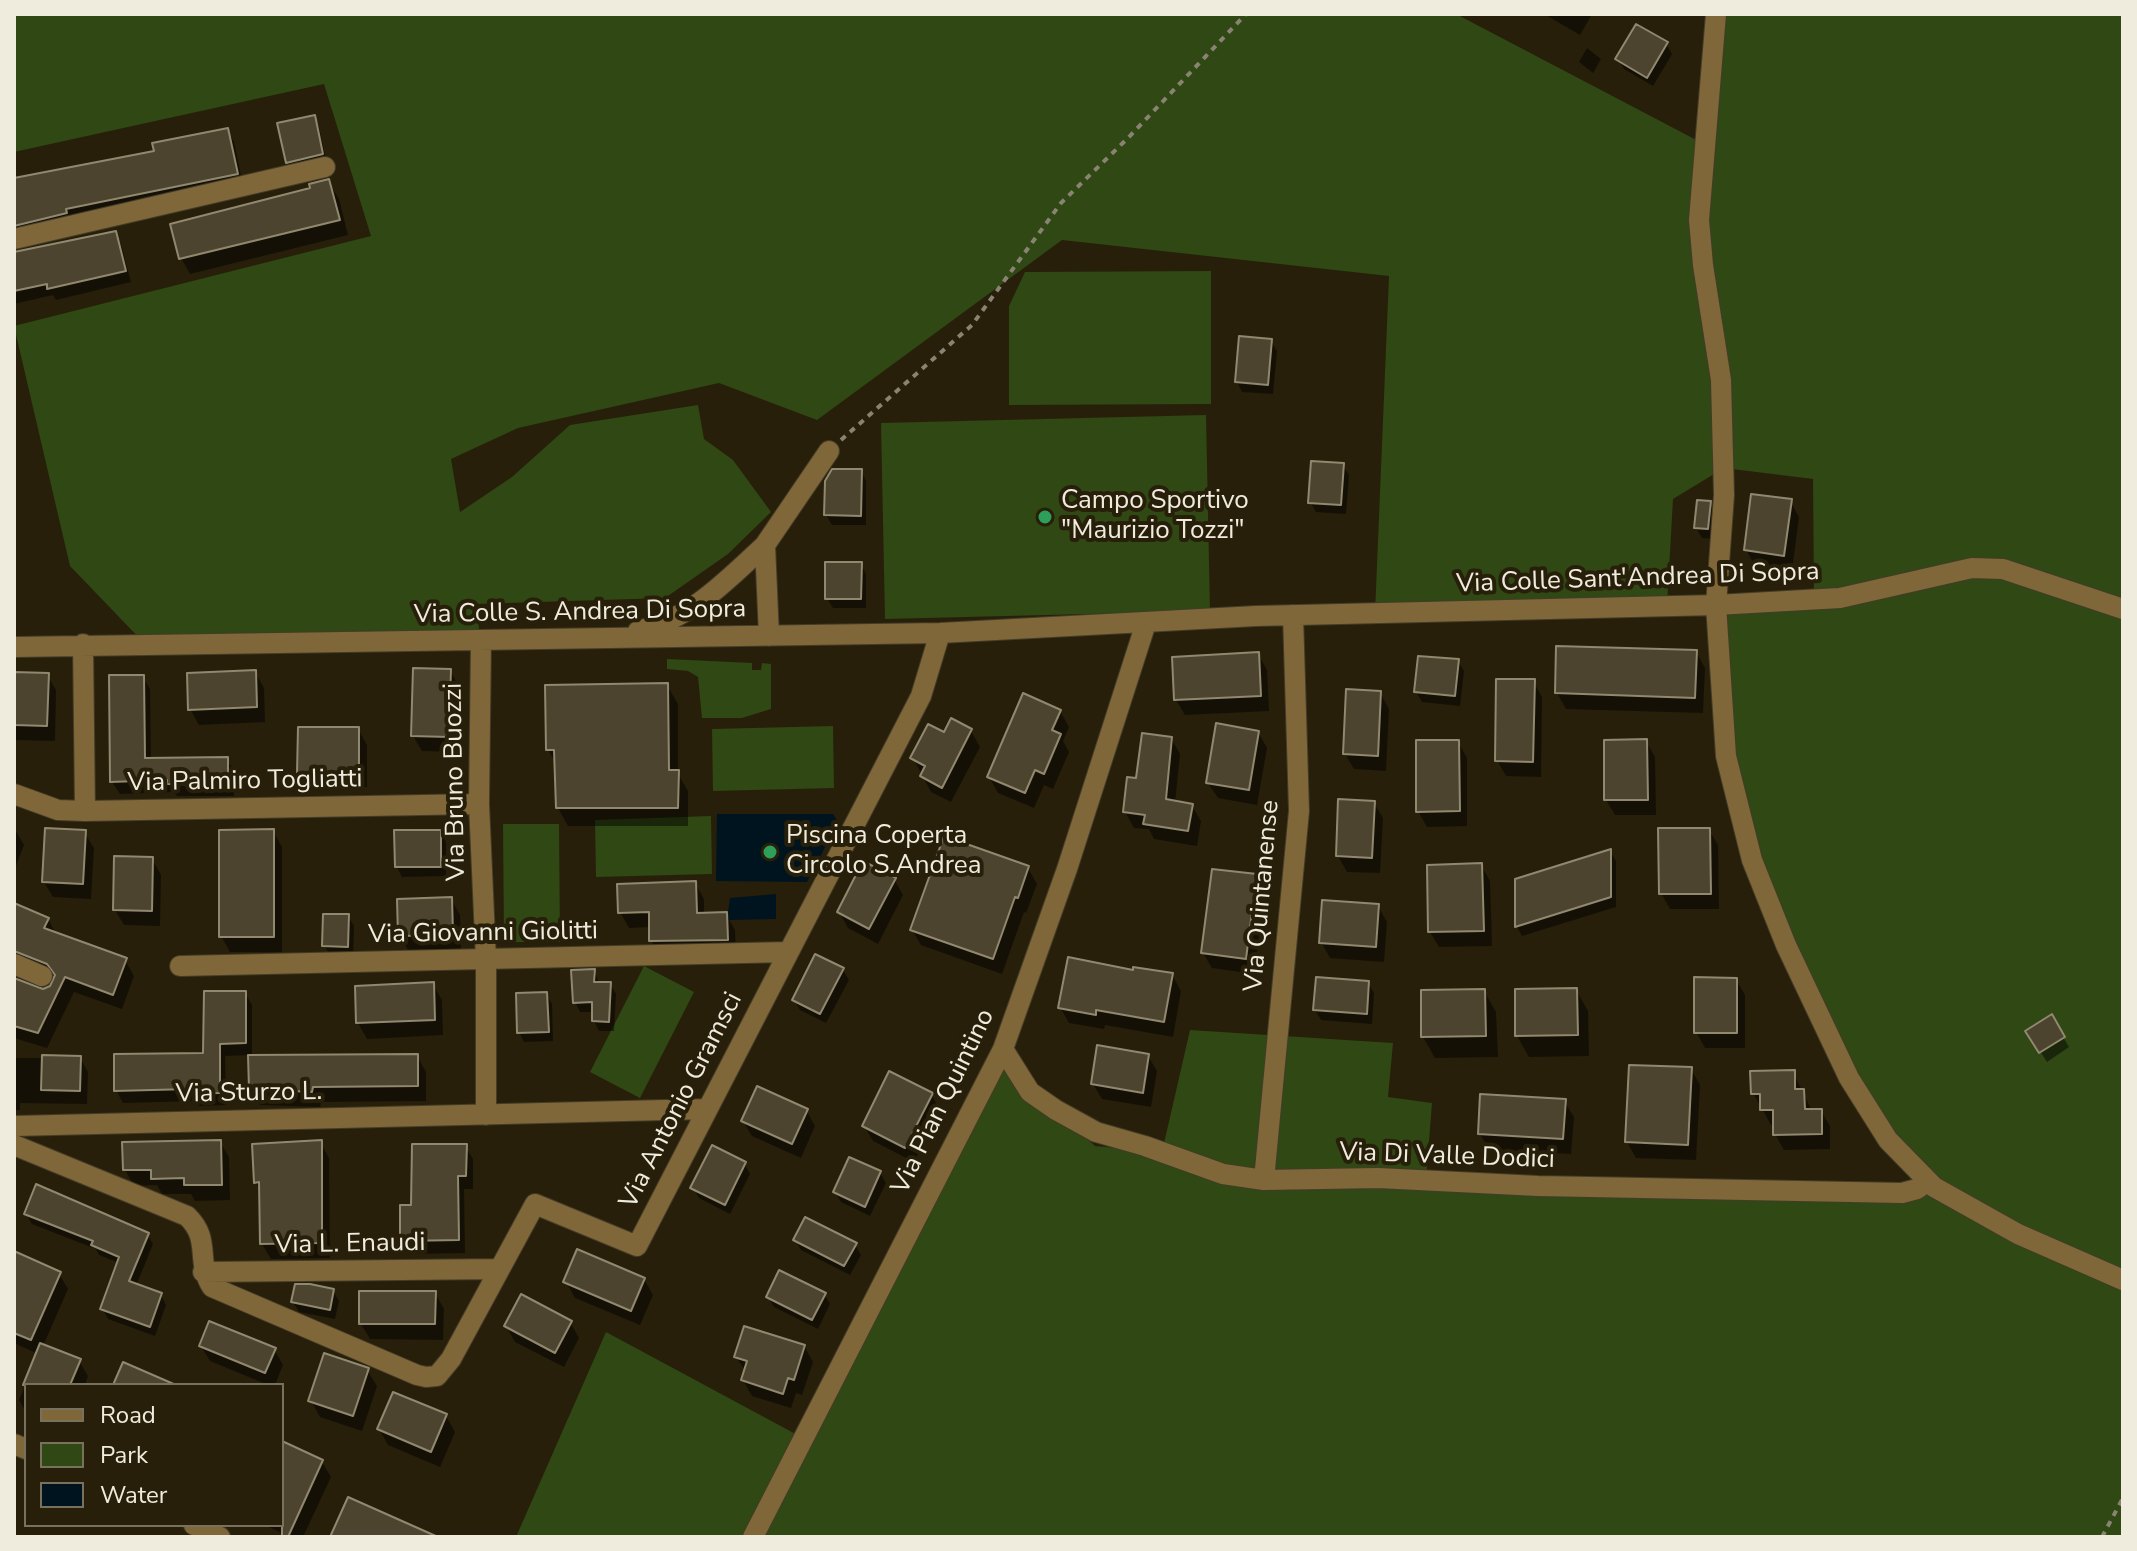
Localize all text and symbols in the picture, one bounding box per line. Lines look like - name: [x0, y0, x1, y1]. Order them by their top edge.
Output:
- place label: Campo Sportivo "Maurizio Tozzi": [1061, 486, 1249, 548]
- marker: Campo Sportivo "Maurizio Tozzi": [1036, 508, 1054, 526]
- street label: Via Colle Sant'Andrea Di Sopra: [1456, 557, 1820, 601]
- street label: Via Colle S. Andrea Di Sopra: [414, 595, 746, 631]
- street label: Via Bruno Buozzi: [439, 683, 473, 881]
- street label: Via Palmiro Togliatti: [127, 764, 363, 800]
- street label: Via Quintanense: [1239, 799, 1287, 993]
- place label: Piscina Coperta Circolo S.Andrea: [786, 821, 981, 882]
- marker: Piscina Coperta Circolo S.Andrea: [761, 843, 779, 861]
- street label: Via Giovanni Giolitti: [368, 916, 598, 952]
- street label: Via Antonio Gramsci: [614, 988, 750, 1214]
- street label: Via Pian Quintino: [886, 1004, 1002, 1200]
- street label: Via Sturzo L.: [175, 1077, 323, 1111]
- street label: Via Di Valle Dodici: [1339, 1138, 1555, 1176]
- street label: Via L. Enaudi: [274, 1228, 426, 1262]
- legend: [24, 1383, 284, 1527]
- text: Road: [100, 1399, 156, 1431]
- text: Park: [100, 1439, 148, 1471]
- text: Water: [100, 1479, 167, 1511]

